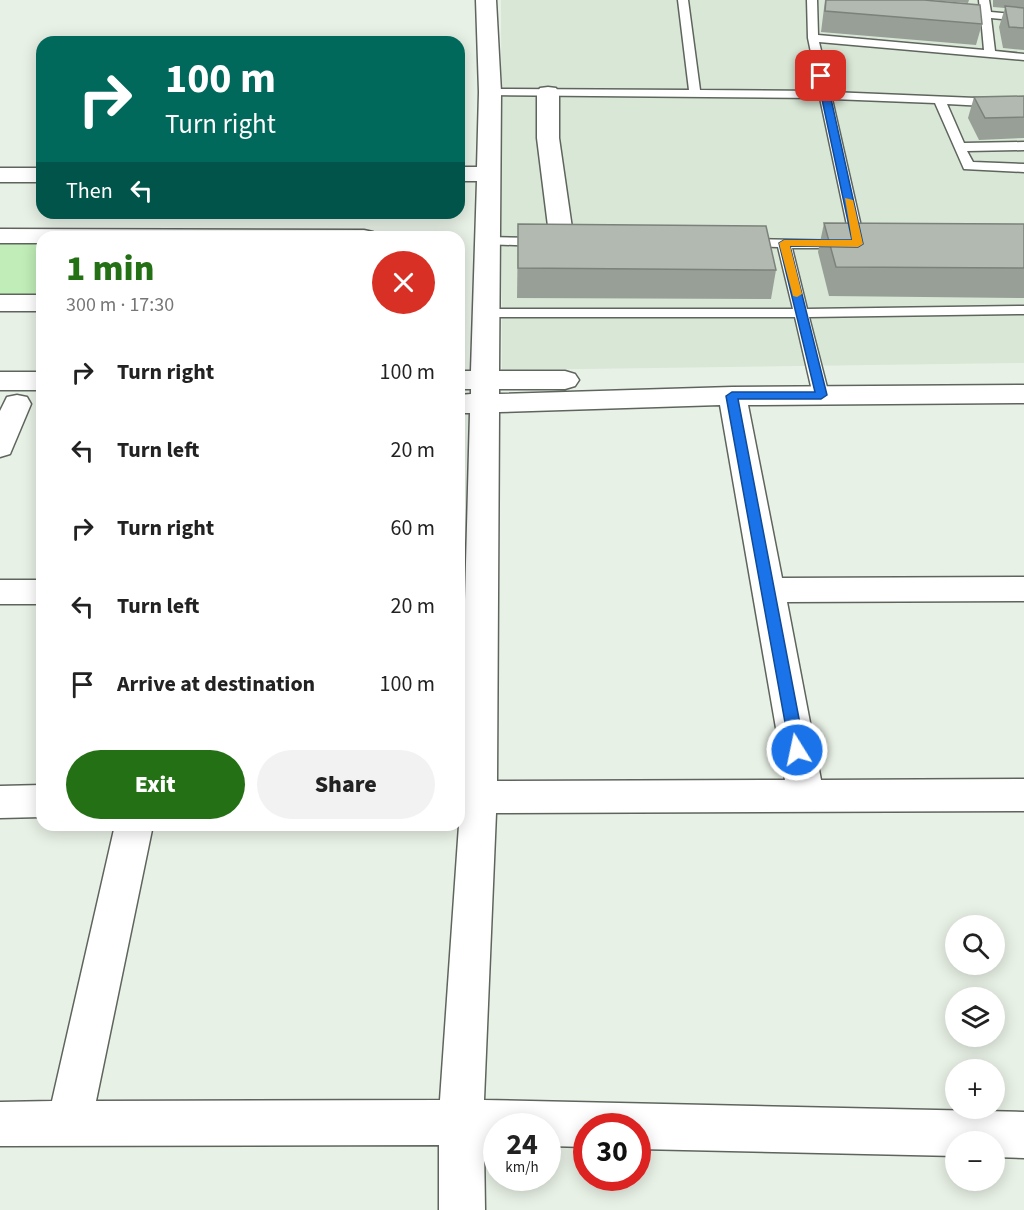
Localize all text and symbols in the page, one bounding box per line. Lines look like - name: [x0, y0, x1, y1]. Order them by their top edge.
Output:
- text: 100 m: [165, 49, 276, 109]
- pin: [795, 50, 846, 101]
- icon: arrive: [804, 59, 837, 92]
- icon: right: [66, 60, 144, 138]
- text: Turn right: [165, 105, 276, 144]
- icon: left: [125, 174, 158, 207]
- text: Then: [66, 175, 113, 207]
- text: 1 min: [66, 243, 154, 294]
- button: close: [372, 251, 435, 314]
- text: 300 m · 17:30: [66, 291, 174, 319]
- icon: right: [66, 356, 99, 389]
- text: Turn right: [117, 356, 214, 388]
- text: 100 m: [380, 356, 435, 388]
- icon: left: [66, 434, 99, 467]
- text: Turn left: [117, 434, 199, 466]
- text: 20 m: [390, 434, 435, 466]
- icon: right: [66, 512, 99, 545]
- text: Turn right: [117, 512, 214, 544]
- text: 60 m: [390, 512, 435, 544]
- icon: left: [66, 590, 99, 623]
- text: Turn left: [117, 590, 199, 622]
- text: 20 m: [390, 590, 435, 622]
- icon: arrive: [66, 668, 99, 701]
- text: Arrive at destination: [117, 668, 315, 700]
- text: 100 m: [380, 668, 435, 700]
- position arrow: [765, 718, 829, 782]
- button: Exit: [66, 750, 245, 819]
- button: Share: [257, 750, 435, 819]
- map controls: [945, 915, 1005, 1191]
- button: search: [945, 915, 1005, 975]
- button: layers: [945, 987, 1005, 1047]
- button: +: [945, 1059, 1005, 1119]
- speed limit sign: 30: [573, 1113, 651, 1191]
- text: 24: [506, 1123, 538, 1166]
- button: −: [945, 1131, 1005, 1191]
- text: km/h: [505, 1157, 539, 1178]

